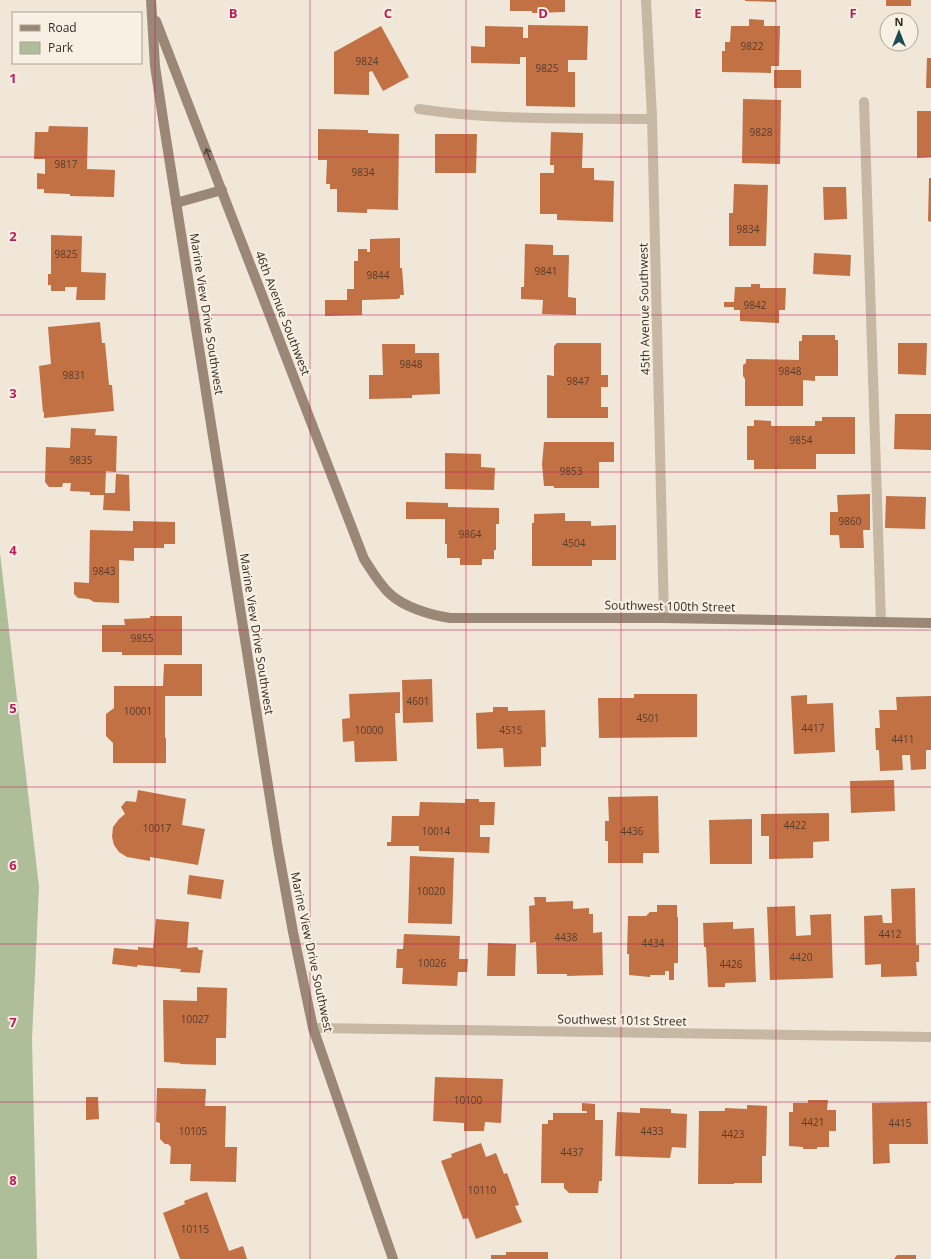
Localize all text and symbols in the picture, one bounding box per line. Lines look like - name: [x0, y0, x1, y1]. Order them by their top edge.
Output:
- text: B: [229, 4, 238, 22]
- text: C: [384, 4, 392, 22]
- text: D: [538, 4, 548, 22]
- text: E: [694, 4, 702, 22]
- text: F: [849, 4, 857, 22]
- legend: [12, 12, 142, 64]
- north arrow: [879, 12, 919, 52]
- text: N: [895, 14, 903, 29]
- text: Road: [48, 19, 77, 36]
- text: Park: [48, 39, 74, 56]
- house number: 9822: [741, 39, 764, 53]
- house number: 9824: [356, 54, 379, 68]
- house number: 9825: [536, 61, 559, 75]
- text: 1: [9, 69, 17, 87]
- house number: 9828: [750, 125, 773, 139]
- one-way arrow: [203, 148, 211, 160]
- house number: 9817: [55, 157, 78, 171]
- house number: 9834: [352, 165, 375, 179]
- house number: 9834: [737, 222, 760, 236]
- text: 2: [9, 227, 17, 245]
- street label: Marine View Drive Southwest: [186, 232, 228, 396]
- street label: 45th Avenue Southwest: [634, 243, 654, 375]
- house number: 9825: [55, 247, 78, 261]
- street label: 46th Avenue Southwest: [251, 248, 315, 378]
- house number: 9841: [535, 264, 557, 278]
- house number: 9844: [367, 268, 390, 282]
- house number: 9842: [744, 298, 767, 312]
- house number: 9848: [400, 357, 423, 371]
- house number: 9848: [779, 364, 802, 378]
- house number: 9831: [63, 368, 85, 382]
- house number: 9847: [567, 374, 590, 388]
- text: 3: [9, 384, 17, 402]
- house number: 9854: [790, 433, 813, 447]
- house number: 9835: [70, 453, 93, 467]
- house number: 9853: [560, 464, 583, 478]
- house number: 9860: [839, 514, 862, 528]
- house number: 9864: [459, 527, 482, 541]
- house number: 4504: [563, 536, 586, 550]
- text: 4: [9, 541, 17, 559]
- street label: Marine View Drive Southwest: [236, 552, 278, 716]
- house number: 9843: [93, 564, 116, 578]
- street label: Southwest 100th Street: [604, 596, 736, 616]
- house number: 9855: [131, 631, 154, 645]
- house number: 4601: [407, 694, 429, 708]
- text: 5: [9, 699, 17, 717]
- house number: 10001: [124, 704, 152, 718]
- house number: 4501: [637, 711, 659, 725]
- house number: 4417: [802, 721, 825, 735]
- house number: 10000: [355, 723, 384, 737]
- house number: 4515: [500, 723, 523, 737]
- house number: 4411: [892, 732, 914, 746]
- house number: 4422: [784, 818, 807, 832]
- house number: 10017: [143, 821, 172, 835]
- house number: 10014: [422, 824, 451, 838]
- house number: 4436: [621, 824, 644, 838]
- text: 6: [9, 856, 17, 874]
- street label: Marine View Drive Southwest: [287, 870, 337, 1034]
- house number: 10020: [417, 884, 446, 898]
- house number: 4412: [879, 927, 902, 941]
- house number: 4438: [555, 930, 578, 944]
- house number: 4434: [642, 936, 665, 950]
- house number: 4420: [790, 950, 813, 964]
- house number: 10026: [418, 956, 447, 970]
- house number: 4426: [720, 957, 743, 971]
- street label: Southwest 101st Street: [557, 1010, 687, 1030]
- house number: 10027: [181, 1012, 210, 1026]
- text: 7: [9, 1013, 17, 1031]
- house number: 10100: [454, 1093, 483, 1107]
- house number: 4421: [802, 1115, 824, 1129]
- house number: 4415: [889, 1116, 912, 1130]
- house number: 10105: [179, 1124, 208, 1138]
- house number: 4433: [641, 1124, 664, 1138]
- house number: 4423: [722, 1127, 745, 1141]
- house number: 4437: [561, 1145, 584, 1159]
- text: 8: [9, 1171, 17, 1189]
- house number: 10110: [468, 1183, 497, 1197]
- house number: 10115: [181, 1222, 210, 1236]

